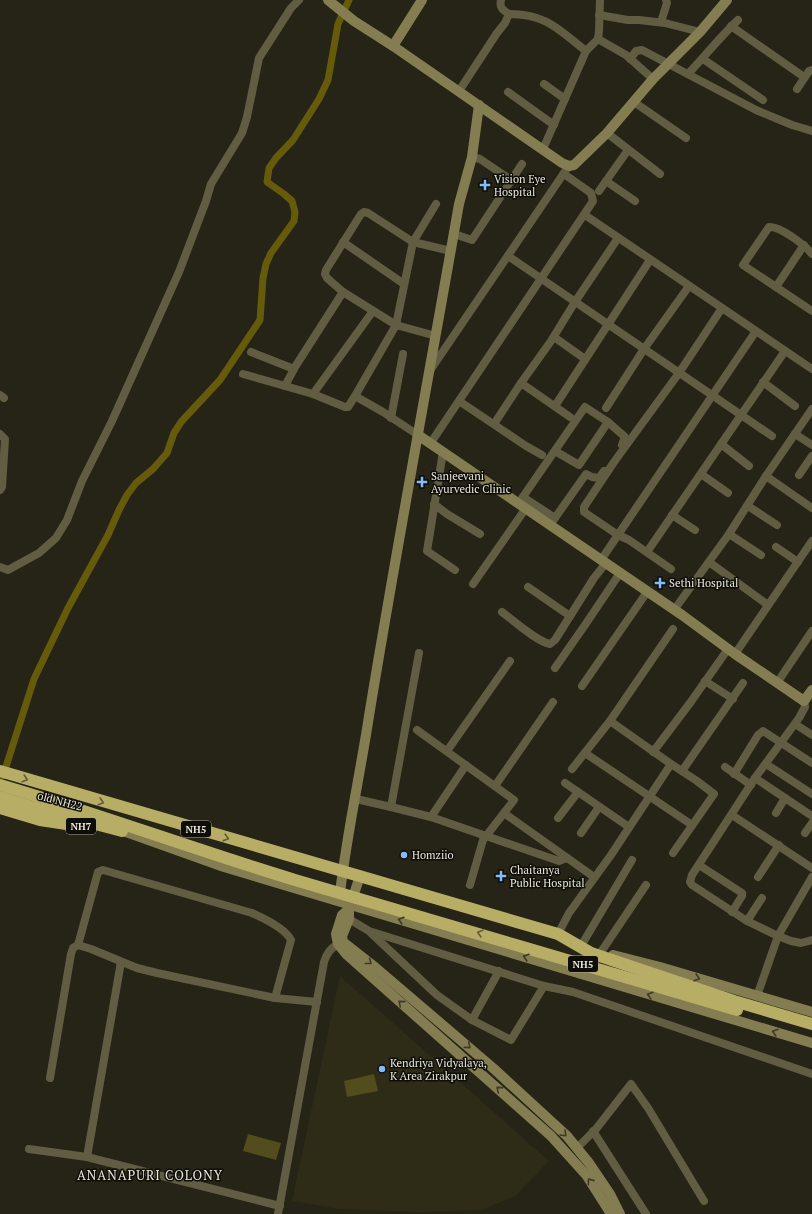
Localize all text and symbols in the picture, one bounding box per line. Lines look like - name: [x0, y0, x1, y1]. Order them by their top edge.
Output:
- place label: Vision Eye Hospital: [494, 172, 546, 199]
- marker: Vision Eye Hospital: [479, 179, 491, 191]
- place label: Sanjeevani Ayurvedic Clinic: [431, 469, 511, 496]
- marker: Sanjeevani Ayurvedic Clinic: [416, 476, 428, 488]
- place label: Sethi Hospital: [669, 576, 738, 590]
- marker: Sethi Hospital: [654, 577, 666, 589]
- one-way arrow: [21, 774, 28, 783]
- street label: old NH22: [36, 788, 84, 814]
- one-way arrow: [97, 797, 104, 806]
- road number: NH7: [66, 818, 96, 834]
- road number: NH5: [181, 821, 211, 837]
- one-way arrow: [222, 833, 229, 842]
- place label: Homziio: [412, 848, 454, 862]
- marker: Homziio: [399, 850, 409, 860]
- place label: Chaitanya Public Hospital: [510, 863, 585, 890]
- marker: Chaitanya Public Hospital: [495, 870, 507, 882]
- one-way arrow: [398, 916, 405, 925]
- one-way arrow: [476, 929, 483, 938]
- one-way arrow: [522, 953, 529, 962]
- road number: NH5: [568, 956, 598, 972]
- one-way arrow: [364, 957, 371, 964]
- one-way arrow: [693, 973, 700, 982]
- one-way arrow: [647, 991, 654, 1000]
- one-way arrow: [398, 1001, 406, 1008]
- one-way arrow: [771, 1028, 778, 1037]
- one-way arrow: [463, 1042, 470, 1049]
- place label: Kendriya Vidyalaya, K Area Zirakpur: [390, 1056, 487, 1083]
- marker: Kendriya Vidyalaya, K Area Zirakpur: [377, 1064, 387, 1074]
- one-way arrow: [496, 1087, 503, 1094]
- one-way arrow: [559, 1129, 567, 1136]
- district label: ANANAPURI COLONY: [77, 1166, 223, 1184]
- one-way arrow: [587, 1178, 595, 1185]

